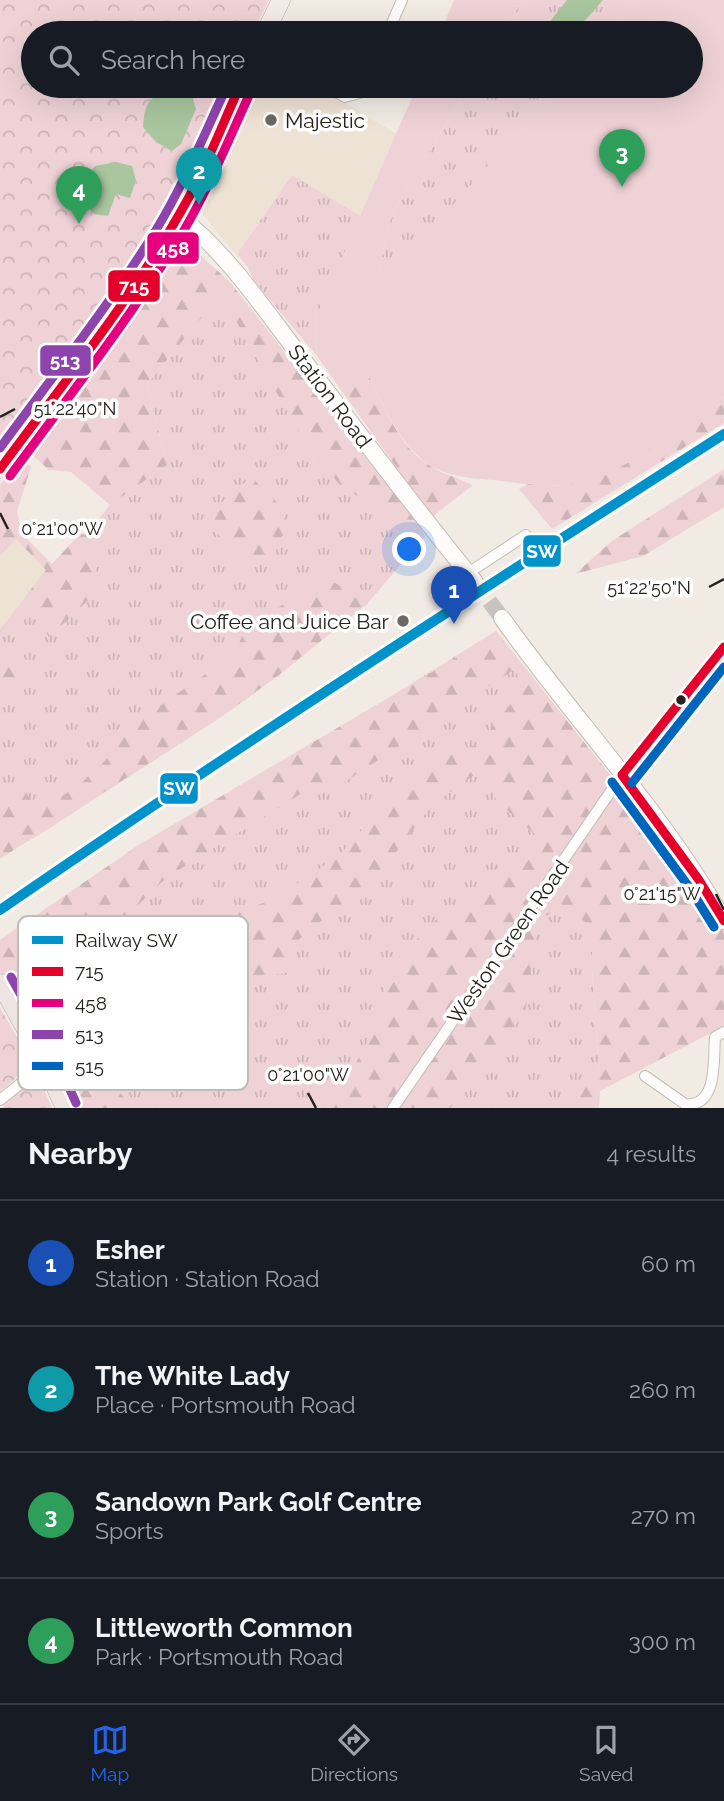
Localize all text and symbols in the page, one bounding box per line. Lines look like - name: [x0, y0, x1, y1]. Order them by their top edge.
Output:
- search box: [21, 21, 703, 98]
- icon: search: [45, 41, 83, 79]
- text: Search here: [101, 45, 245, 75]
- place label: Majestic: [285, 108, 365, 133]
- marker: Majestic: [263, 112, 279, 128]
- pin: 3: [599, 129, 645, 187]
- pin: 2: [176, 147, 222, 205]
- pin: 4: [56, 166, 102, 224]
- line badge: 458: [146, 231, 200, 265]
- text: 458: [157, 237, 189, 259]
- line badge: 715: [107, 269, 161, 303]
- text: 715: [119, 275, 149, 297]
- street label: Station Road: [283, 339, 377, 453]
- line badge: 513: [39, 344, 92, 377]
- text: 513: [50, 349, 80, 371]
- text: 51°22'40"N: [34, 398, 116, 419]
- text: 0°21'00"W: [21, 518, 103, 539]
- your location: [392, 532, 426, 566]
- line badge: SW: [522, 534, 562, 568]
- text: SW: [526, 540, 559, 562]
- pin: 1: [431, 566, 477, 624]
- text: 51°22'50"N: [607, 577, 691, 598]
- place label: Coffee and Juice Bar: [190, 609, 390, 634]
- marker: Coffee and Juice Bar: [395, 613, 411, 629]
- unlabelled marker: [674, 693, 688, 707]
- line badge: SW: [159, 772, 199, 805]
- text: SW: [163, 777, 196, 799]
- street label: Weston Green Road: [442, 855, 574, 1029]
- text: 0°21'15"W: [623, 883, 701, 904]
- legend: [18, 916, 248, 1090]
- text: Railway SW: [75, 929, 178, 951]
- text: 715: [75, 960, 104, 982]
- text: 458: [75, 992, 107, 1014]
- text: 513: [75, 1023, 104, 1045]
- text: 515: [75, 1055, 104, 1077]
- text: 0°21'00"W: [267, 1064, 349, 1085]
- text: Nearby: [28, 1136, 132, 1171]
- text: 4 results: [607, 1140, 696, 1167]
- text: Esher: [95, 1235, 165, 1265]
- text: 1: [45, 1250, 57, 1277]
- text: 60 m: [641, 1250, 696, 1277]
- text: Station · Station Road: [95, 1265, 320, 1292]
- text: The White Lady: [95, 1361, 290, 1391]
- text: 2: [45, 1376, 57, 1403]
- text: 260 m: [629, 1376, 696, 1403]
- text: Place · Portsmouth Road: [95, 1391, 355, 1418]
- text: Sandown Park Golf Centre: [95, 1487, 422, 1517]
- text: 3: [45, 1502, 57, 1529]
- text: 270 m: [631, 1502, 696, 1529]
- text: Sports: [95, 1517, 164, 1544]
- text: Littleworth Common: [95, 1613, 353, 1643]
- text: 4: [44, 1628, 58, 1655]
- text: 300 m: [629, 1628, 696, 1655]
- text: Park · Portsmouth Road: [95, 1643, 343, 1670]
- tab: Map: [91, 1721, 129, 1785]
- tab: Directions: [310, 1721, 398, 1785]
- tab: Saved: [579, 1721, 633, 1785]

